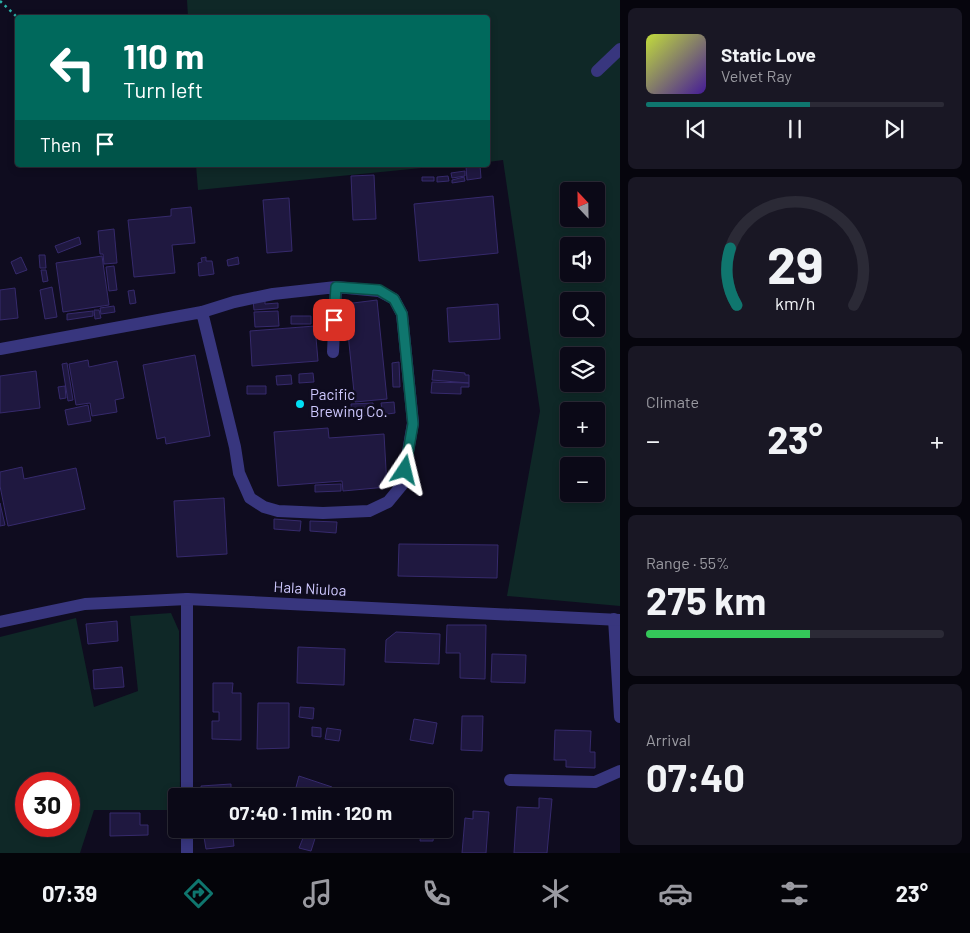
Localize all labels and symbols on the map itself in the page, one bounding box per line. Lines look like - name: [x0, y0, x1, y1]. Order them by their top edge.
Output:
- north arrow: [560, 182, 605, 228]
- pin: [313, 299, 355, 341]
- place label: Pacific Brewing Co.: [310, 385, 388, 420]
- marker: Pacific Brewing Co.: [294, 398, 306, 410]
- position arrow: [378, 443, 430, 495]
- street label: Hala Niuloa: [273, 577, 347, 599]
- speed limit sign: 30: [15, 772, 80, 837]

